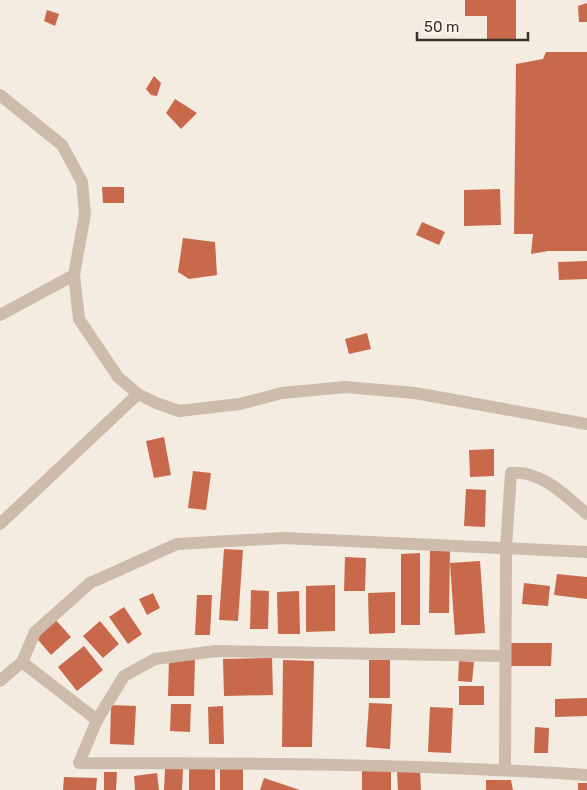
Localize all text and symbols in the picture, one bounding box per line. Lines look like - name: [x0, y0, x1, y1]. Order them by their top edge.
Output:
- scale bar: [417, 10, 528, 42]
- text: 50 m: [424, 18, 459, 36]

